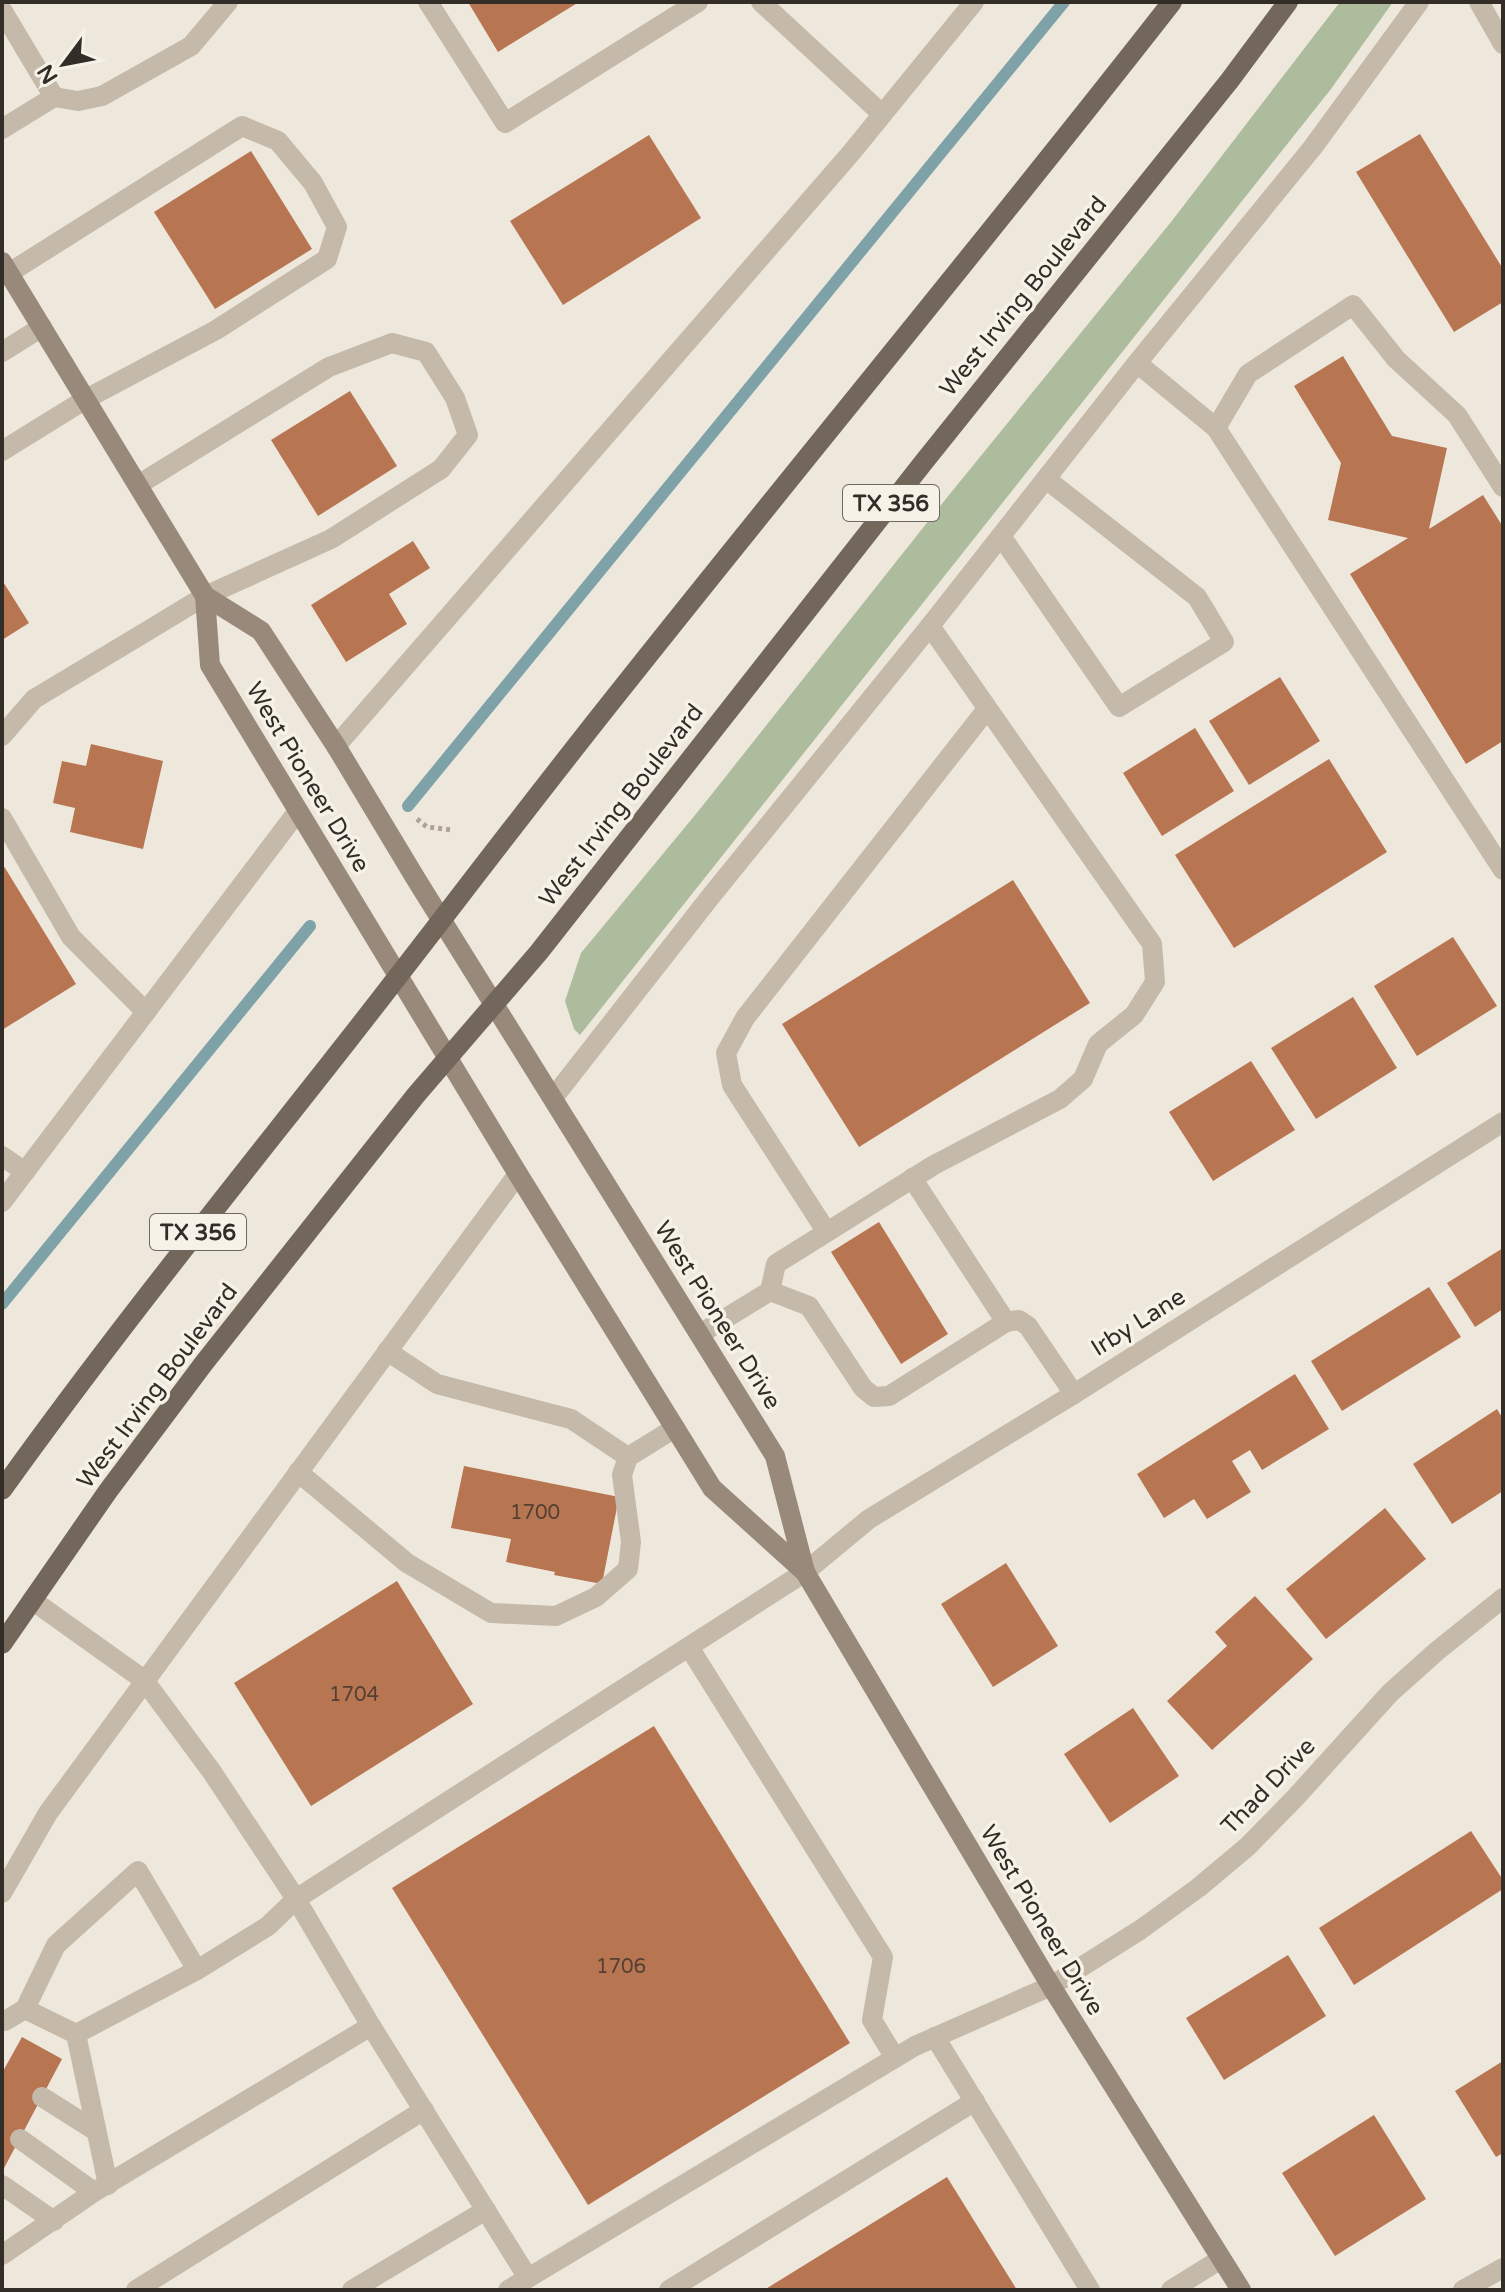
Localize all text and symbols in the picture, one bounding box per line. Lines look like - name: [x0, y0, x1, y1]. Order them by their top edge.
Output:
- north arrow: [24, 24, 104, 104]
- text: N: [32, 60, 64, 88]
- street label: West Irving Boulevard: [934, 190, 1113, 402]
- road number: TX 356: [843, 485, 939, 521]
- street label: West Pioneer Drive: [239, 677, 376, 877]
- street label: West Irving Boulevard: [533, 698, 710, 912]
- road number: TX 356: [150, 1214, 246, 1250]
- street label: West Pioneer Drive: [648, 1216, 787, 1415]
- street label: West Irving Boulevard: [71, 1278, 244, 1495]
- street label: Irby Lane: [1086, 1282, 1191, 1363]
- house number: 1700: [510, 1501, 560, 1525]
- house number: 1704: [329, 1683, 379, 1707]
- street label: Thad Drive: [1215, 1732, 1322, 1841]
- street label: West Pioneer Drive: [973, 1820, 1110, 2020]
- house number: 1706: [596, 1955, 646, 1979]

